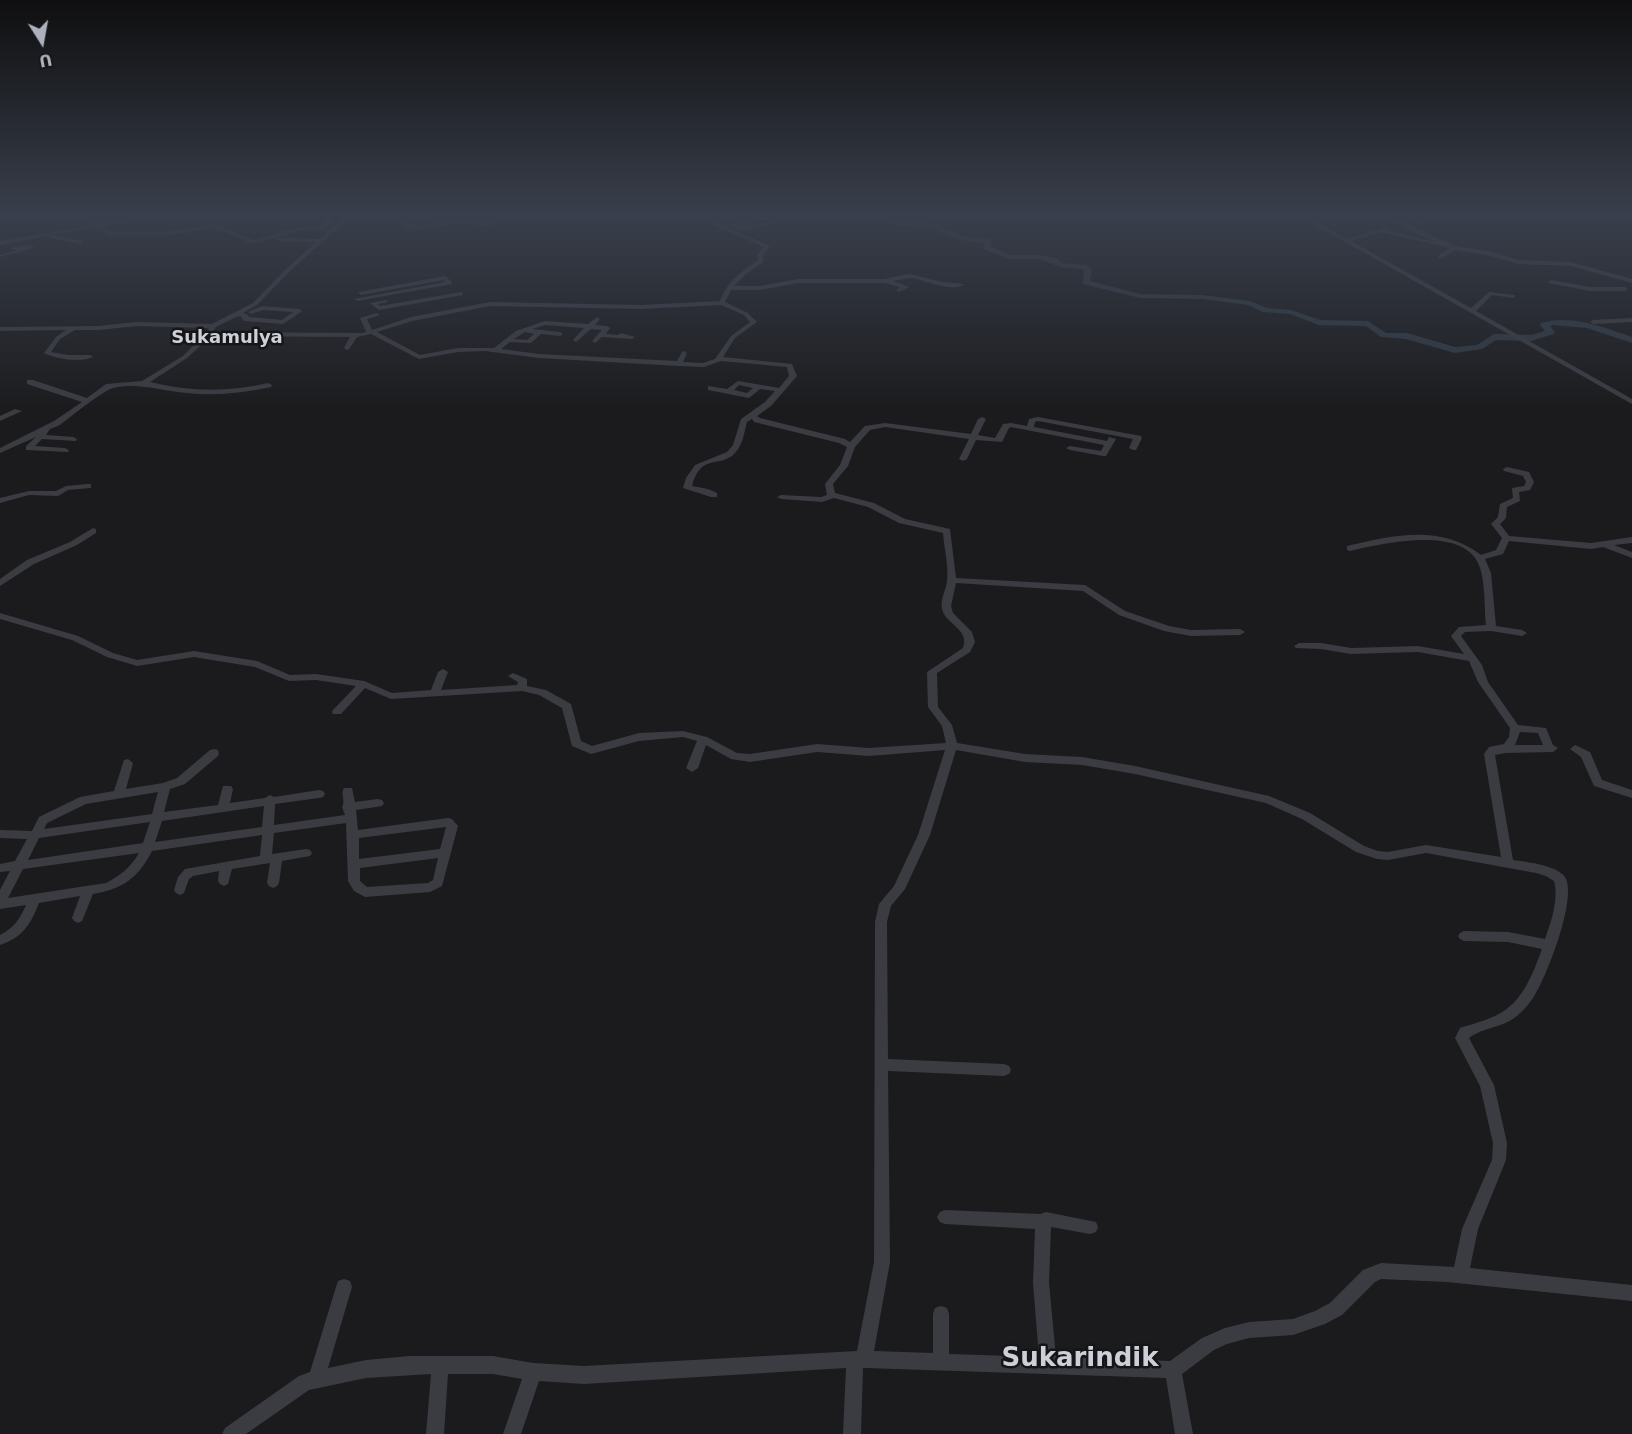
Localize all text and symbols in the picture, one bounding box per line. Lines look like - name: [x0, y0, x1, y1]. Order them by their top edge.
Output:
- north arrow: [12, 12, 72, 72]
- text: U: [37, 50, 54, 71]
- district label: Sukamulya: [171, 327, 283, 349]
- district label: Sukarindik: [1001, 1343, 1159, 1375]

